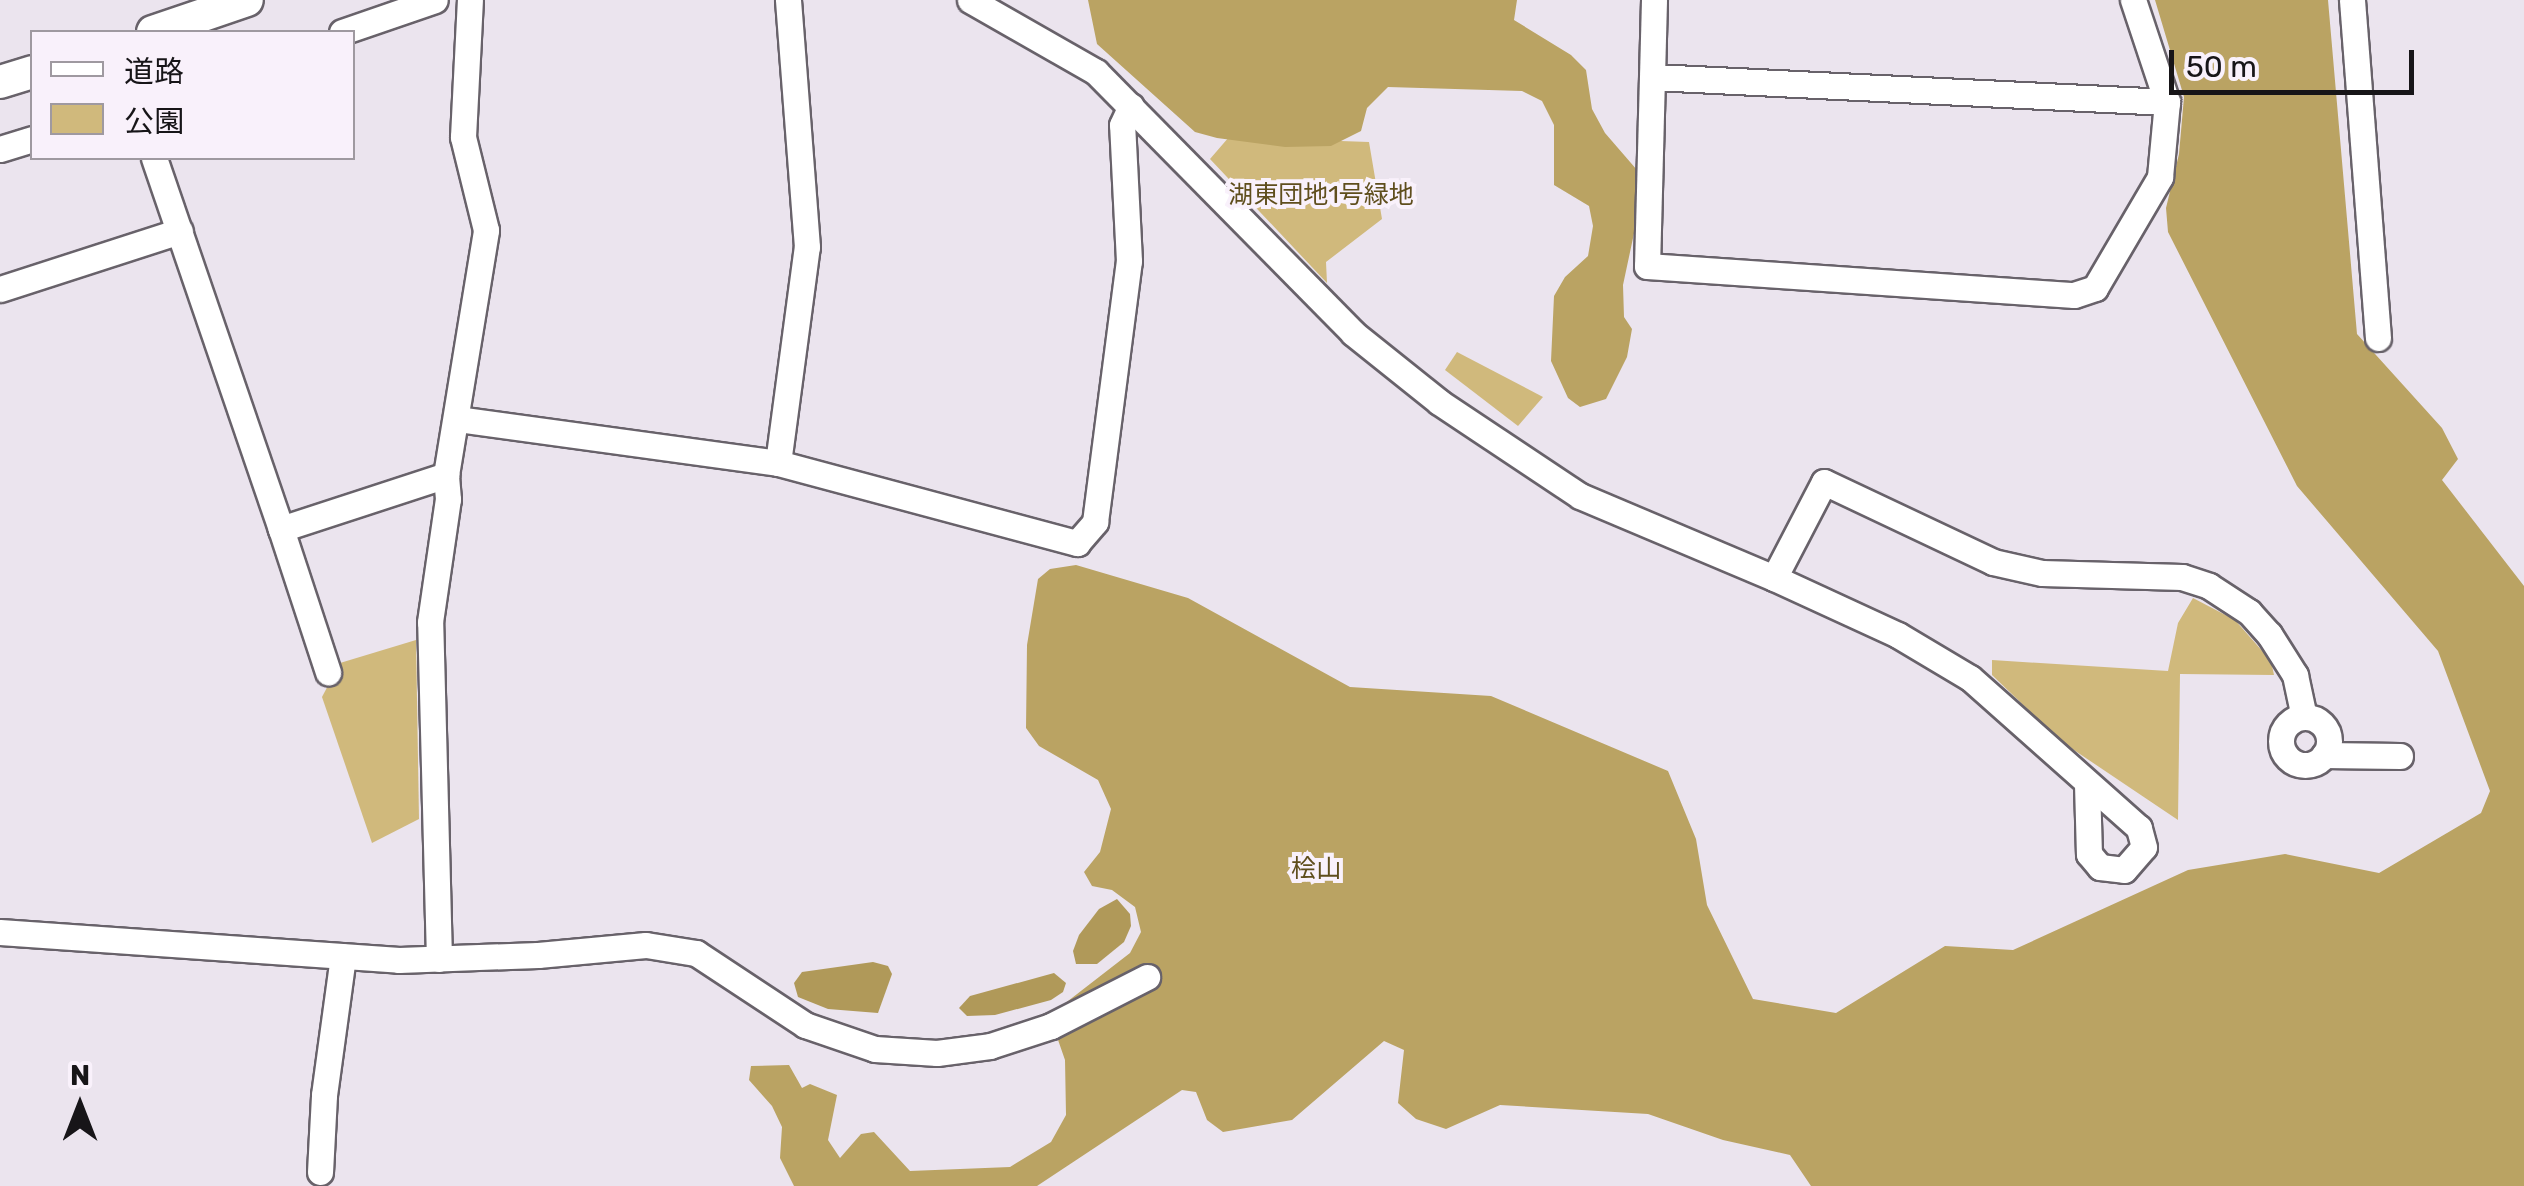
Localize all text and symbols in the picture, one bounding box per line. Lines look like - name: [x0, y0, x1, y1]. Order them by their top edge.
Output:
- legend: [30, 30, 355, 160]
- scale bar: [2174, 30, 2419, 92]
- text: 50 m: [2186, 49, 2257, 85]
- text: 道路: [124, 54, 184, 90]
- text: 公園: [124, 104, 184, 140]
- park label: 湖東団地1号緑地: [1228, 180, 1414, 210]
- park label: 桧山: [1291, 854, 1341, 884]
- north arrow: [30, 1056, 130, 1156]
- text: N: [70, 1059, 90, 1092]

